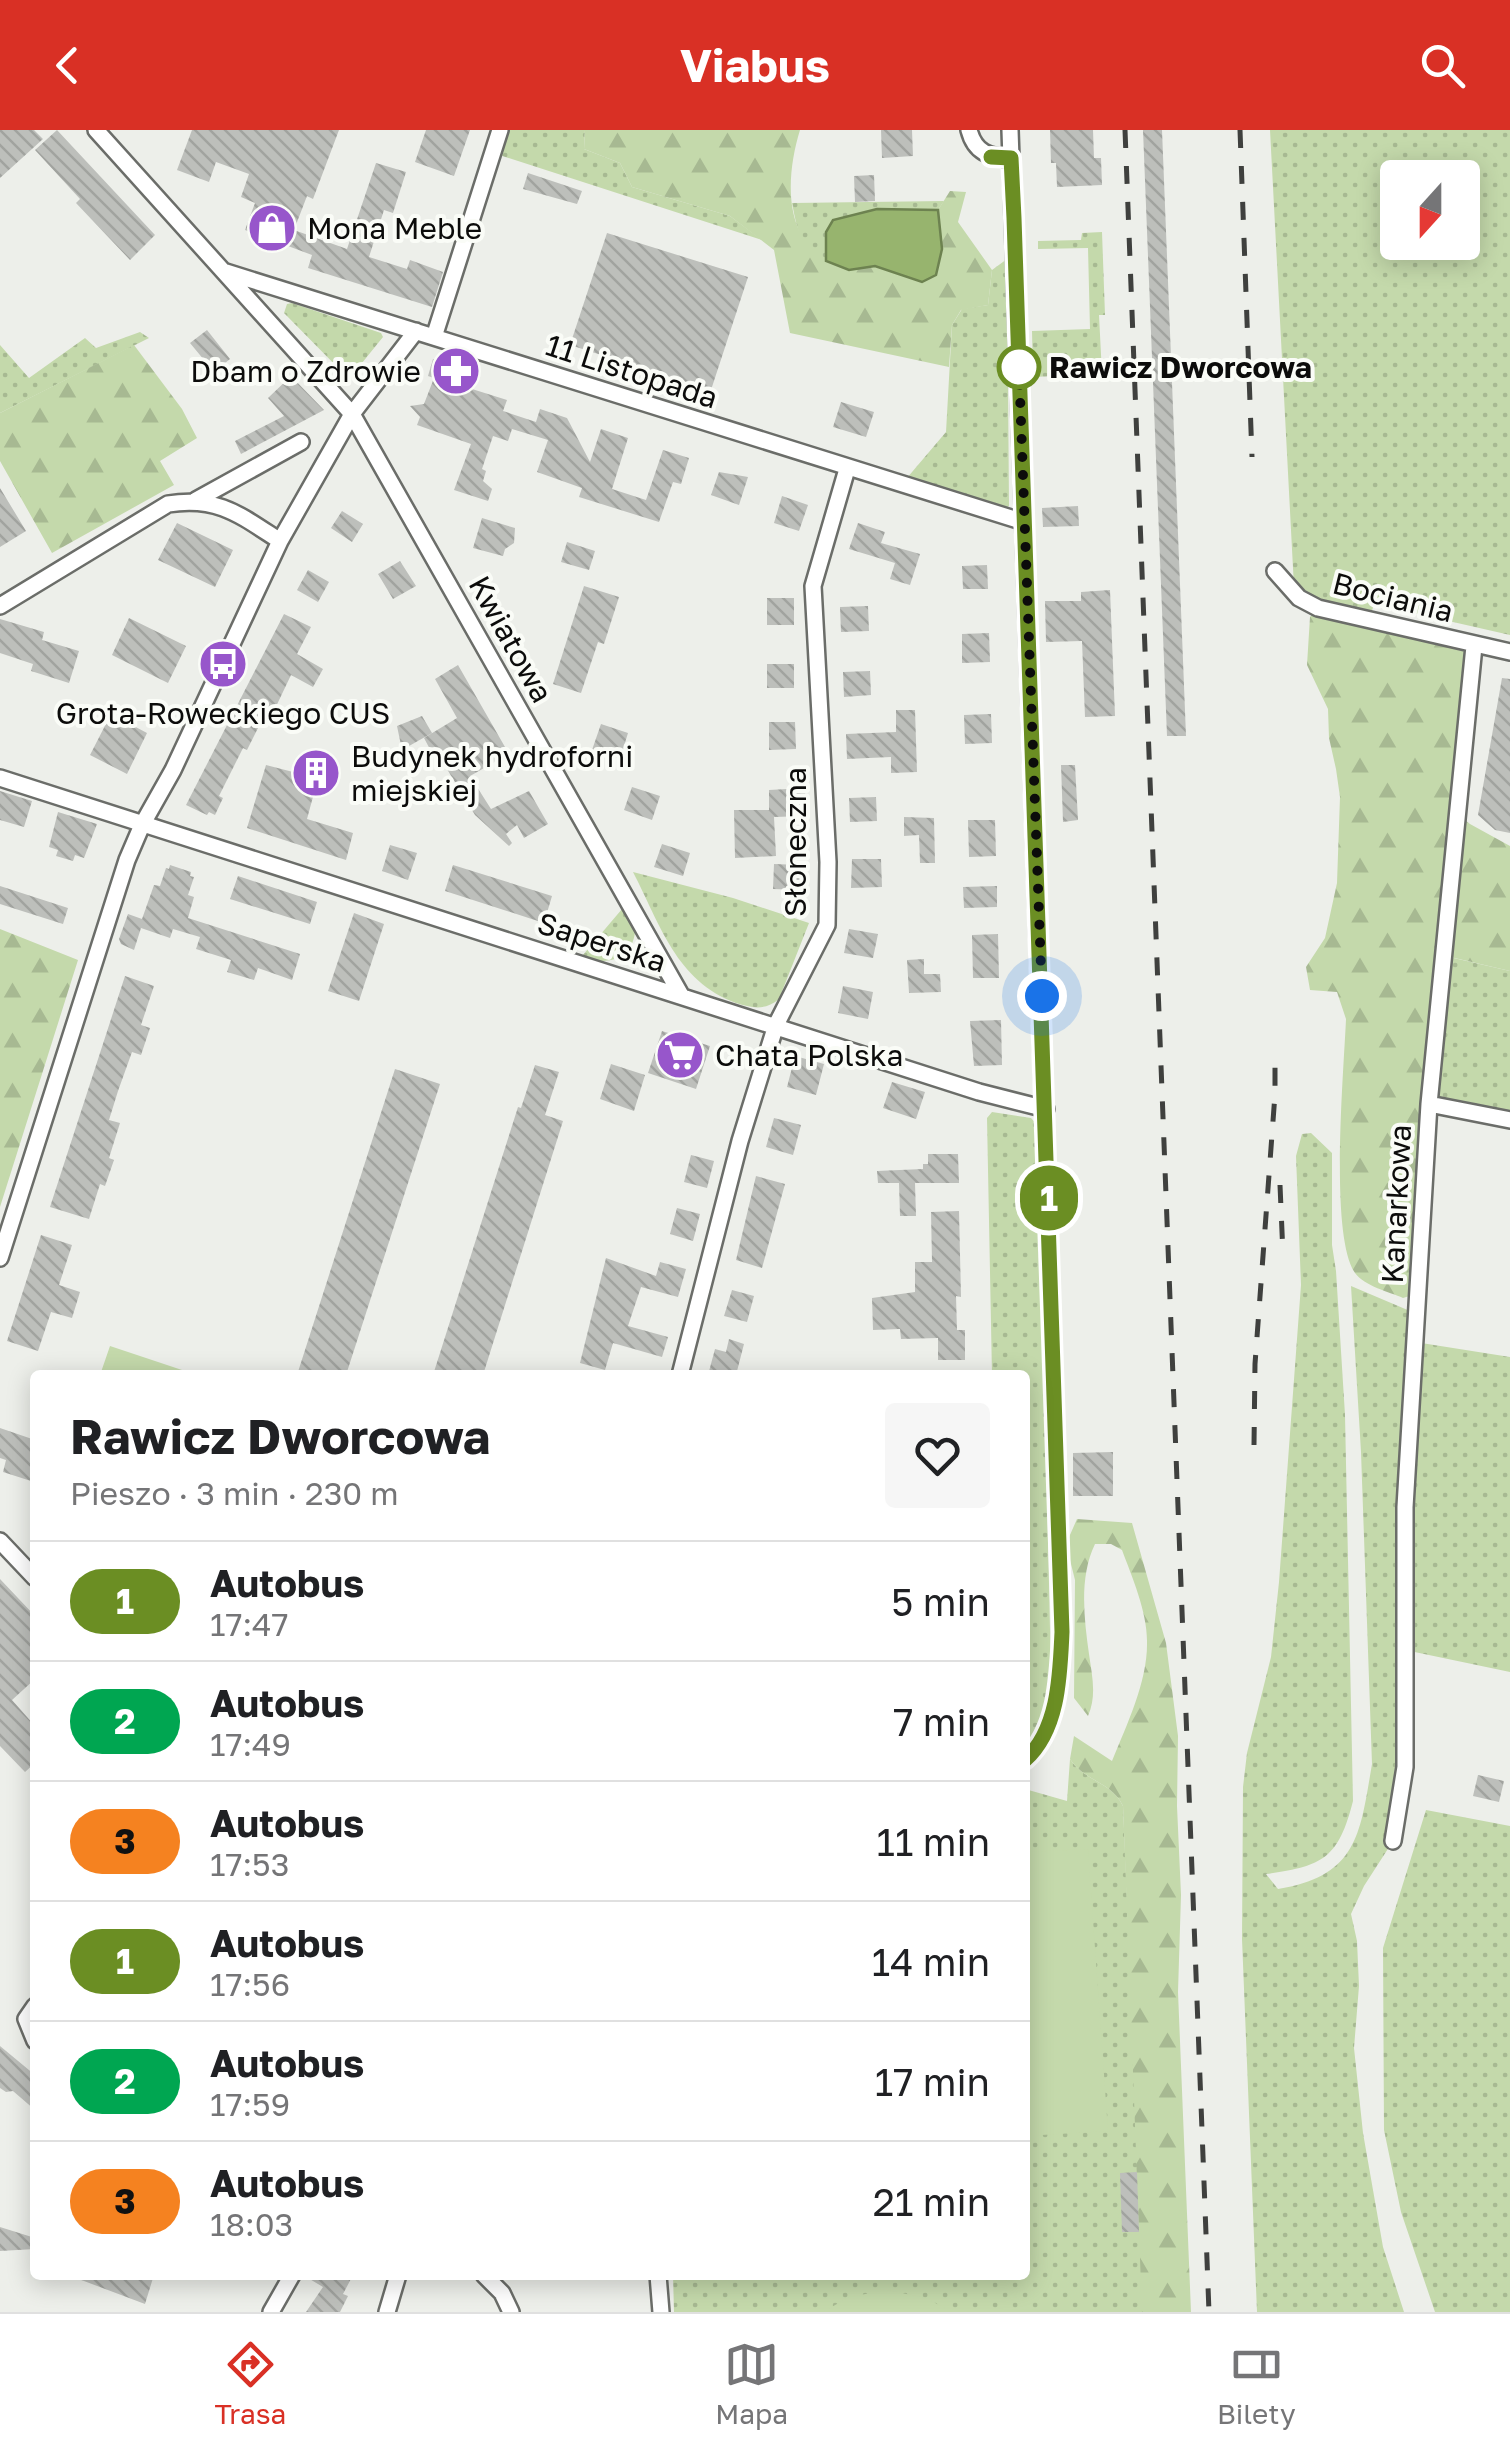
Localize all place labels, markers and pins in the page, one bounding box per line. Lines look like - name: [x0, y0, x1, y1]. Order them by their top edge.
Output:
- shop icon: Mona Meble: [246, 202, 298, 254]
- place label: Mona Meble: [307, 210, 482, 246]
- pharmacy icon: Dbam o Zdrowie: [430, 345, 482, 397]
- marker: Rawicz Dworcowa: [998, 346, 1040, 388]
- place label: Rawicz Dworcowa: [1049, 349, 1312, 385]
- place label: Dbam o Zdrowie: [190, 353, 421, 389]
- bus stop icon: Grota-Roweckiego CUS: [197, 638, 249, 690]
- place label: Grota-Roweckiego CUS: [56, 695, 390, 731]
- place label: Budynek hydroforni miejskiej: [351, 738, 633, 808]
- building icon: Budynek hydroforni miejskiej: [290, 747, 342, 799]
- supermarket icon: Chata Polska: [654, 1029, 706, 1081]
- place label: Chata Polska: [715, 1037, 903, 1073]

